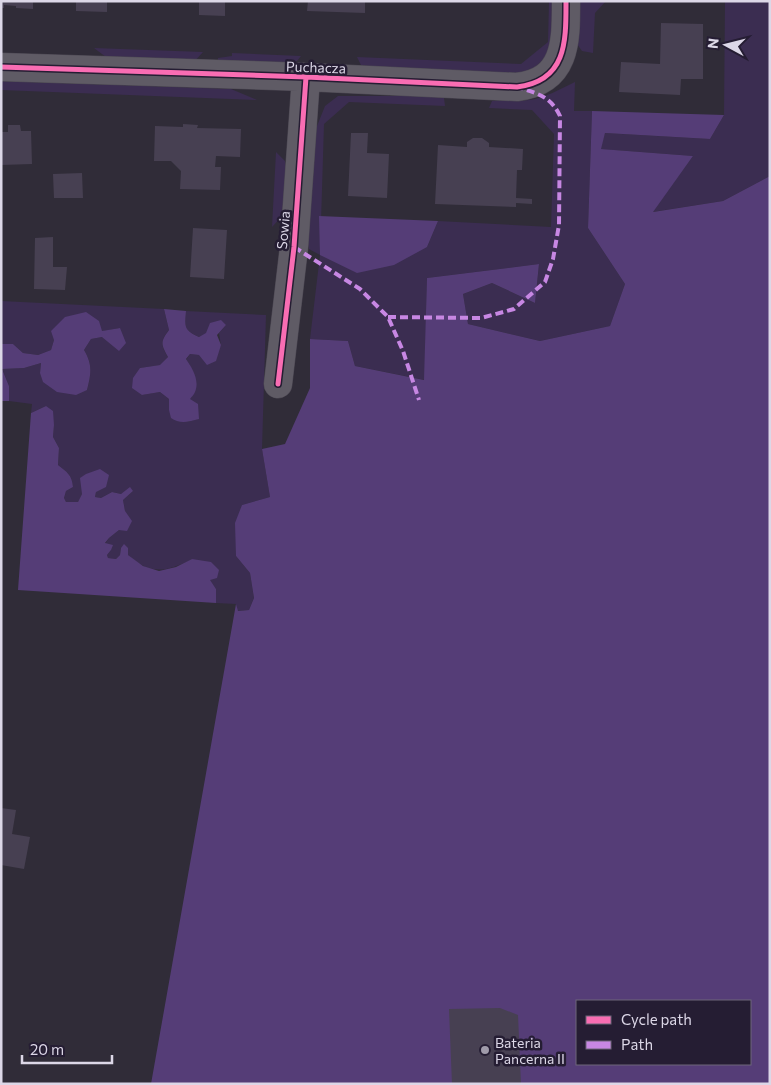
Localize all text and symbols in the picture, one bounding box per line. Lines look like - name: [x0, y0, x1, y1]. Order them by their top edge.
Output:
- north arrow: [701, 20, 751, 70]
- text: N: [704, 37, 722, 50]
- street label: Puchacza: [286, 57, 346, 77]
- street label: Sowia: [273, 210, 293, 250]
- legend: [576, 1000, 751, 1065]
- text: Cycle path: [621, 1010, 692, 1028]
- scale bar: [22, 1032, 112, 1064]
- place label: Bateria Pancerna II: [495, 1034, 565, 1067]
- text: Path: [621, 1035, 653, 1053]
- text: 20 m: [30, 1040, 64, 1058]
- marker: Bateria Pancerna II: [479, 1044, 491, 1056]

